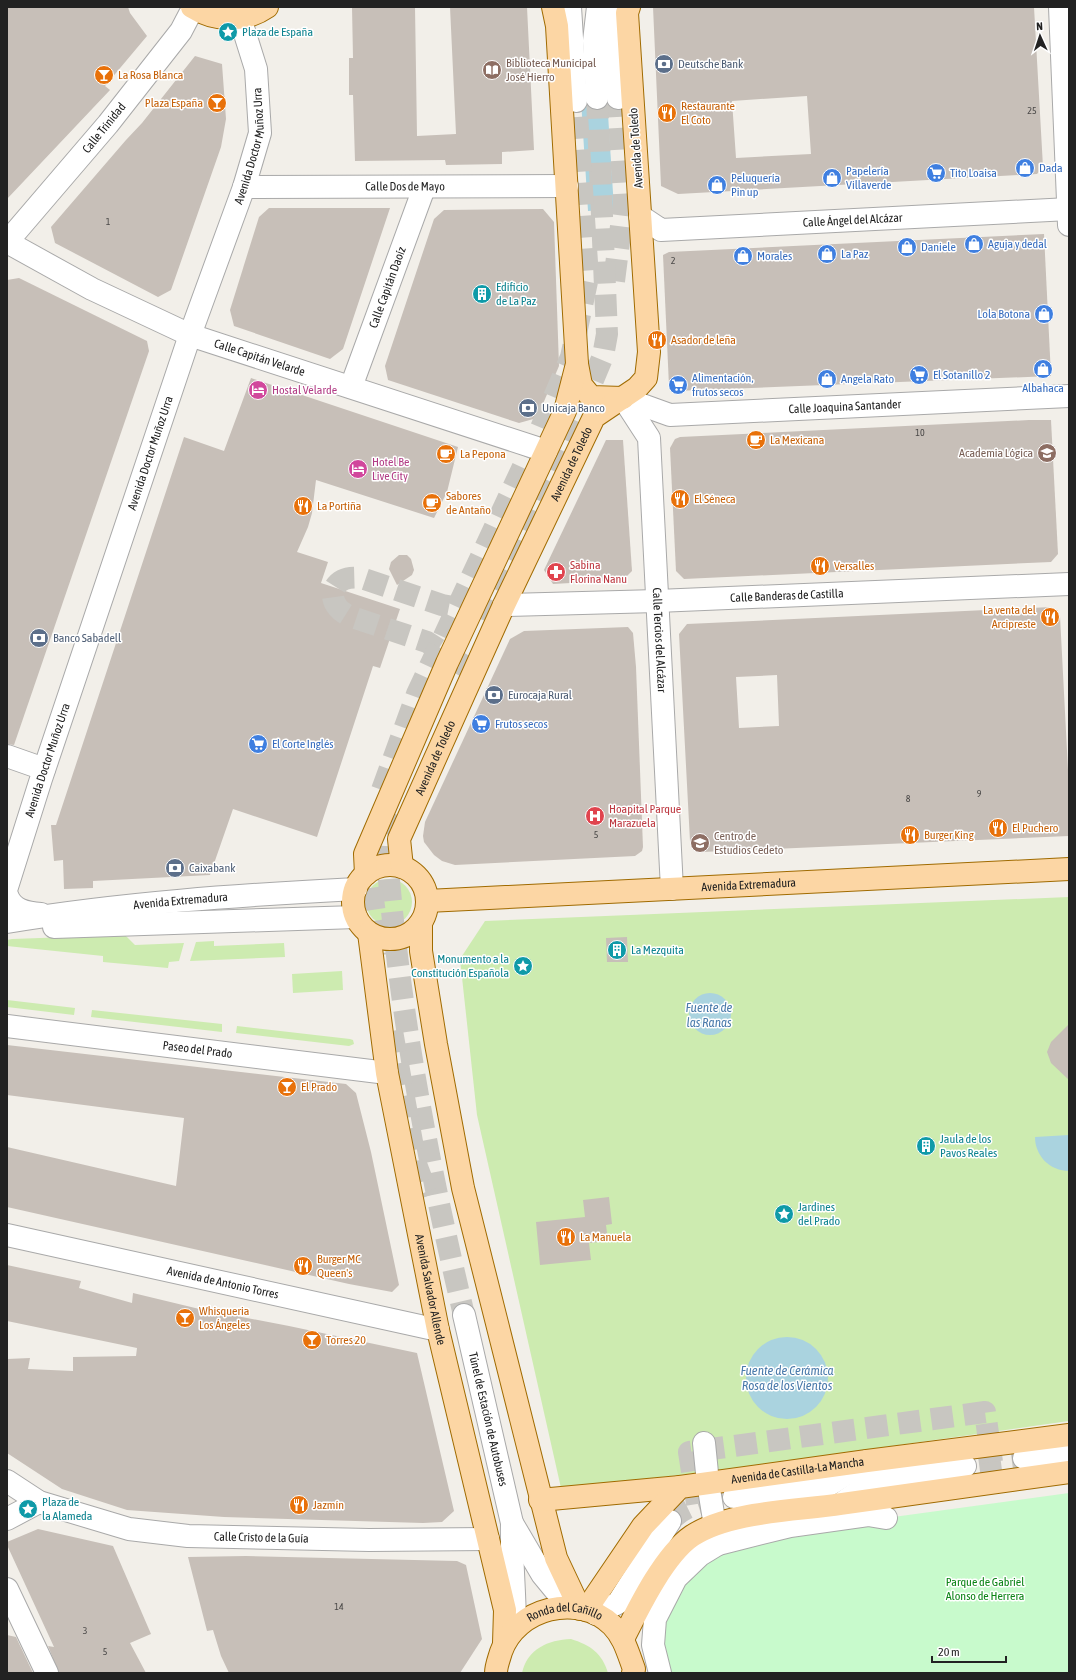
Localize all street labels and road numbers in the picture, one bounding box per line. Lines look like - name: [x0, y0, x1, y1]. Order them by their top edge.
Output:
- street label: Avenida Doctor Muñoz Urra: [231, 87, 267, 206]
- street label: Calle Trinidad: [79, 100, 129, 156]
- street label: Avenida de Toledo: [626, 107, 646, 189]
- street label: Calle Dos de Mayo: [365, 179, 445, 194]
- street label: Calle Ángel del Alcázar: [802, 211, 903, 230]
- street label: Calle Capitán Daoíz: [366, 244, 409, 330]
- street label: Calle Capitán Velarde: [212, 336, 307, 379]
- street label: Avenida Doctor Muñoz Urra: [125, 394, 176, 512]
- street label: Calle Joaquina Santander: [788, 397, 902, 416]
- street label: Avenida de Toledo: [548, 424, 595, 503]
- street label: Calle Banderas de Castilla: [730, 586, 844, 605]
- street label: Calle Tercios del Alcázar: [650, 587, 669, 693]
- street label: Avenida Doctor Muñoz Urra: [22, 701, 73, 819]
- street label: Avenida de Toledo: [412, 718, 458, 798]
- street label: Avenida Extremadura: [701, 876, 796, 894]
- street label: Avenida Extremadura: [133, 890, 228, 912]
- street label: Paseo del Prado: [162, 1038, 234, 1061]
- street label: Avenida Salvador Allende: [412, 1233, 448, 1347]
- street label: Avenida de Antonio Torres: [166, 1263, 280, 1302]
- street label: Túnel de Estación de Autobuses: [466, 1351, 510, 1488]
- street label: Avenida de Castilla-La Mancha: [730, 1454, 865, 1487]
- street label: Calle Cristo de la Guía: [214, 1530, 309, 1546]
- street label: Ronda del Cañillo: [526, 1615, 604, 1629]

